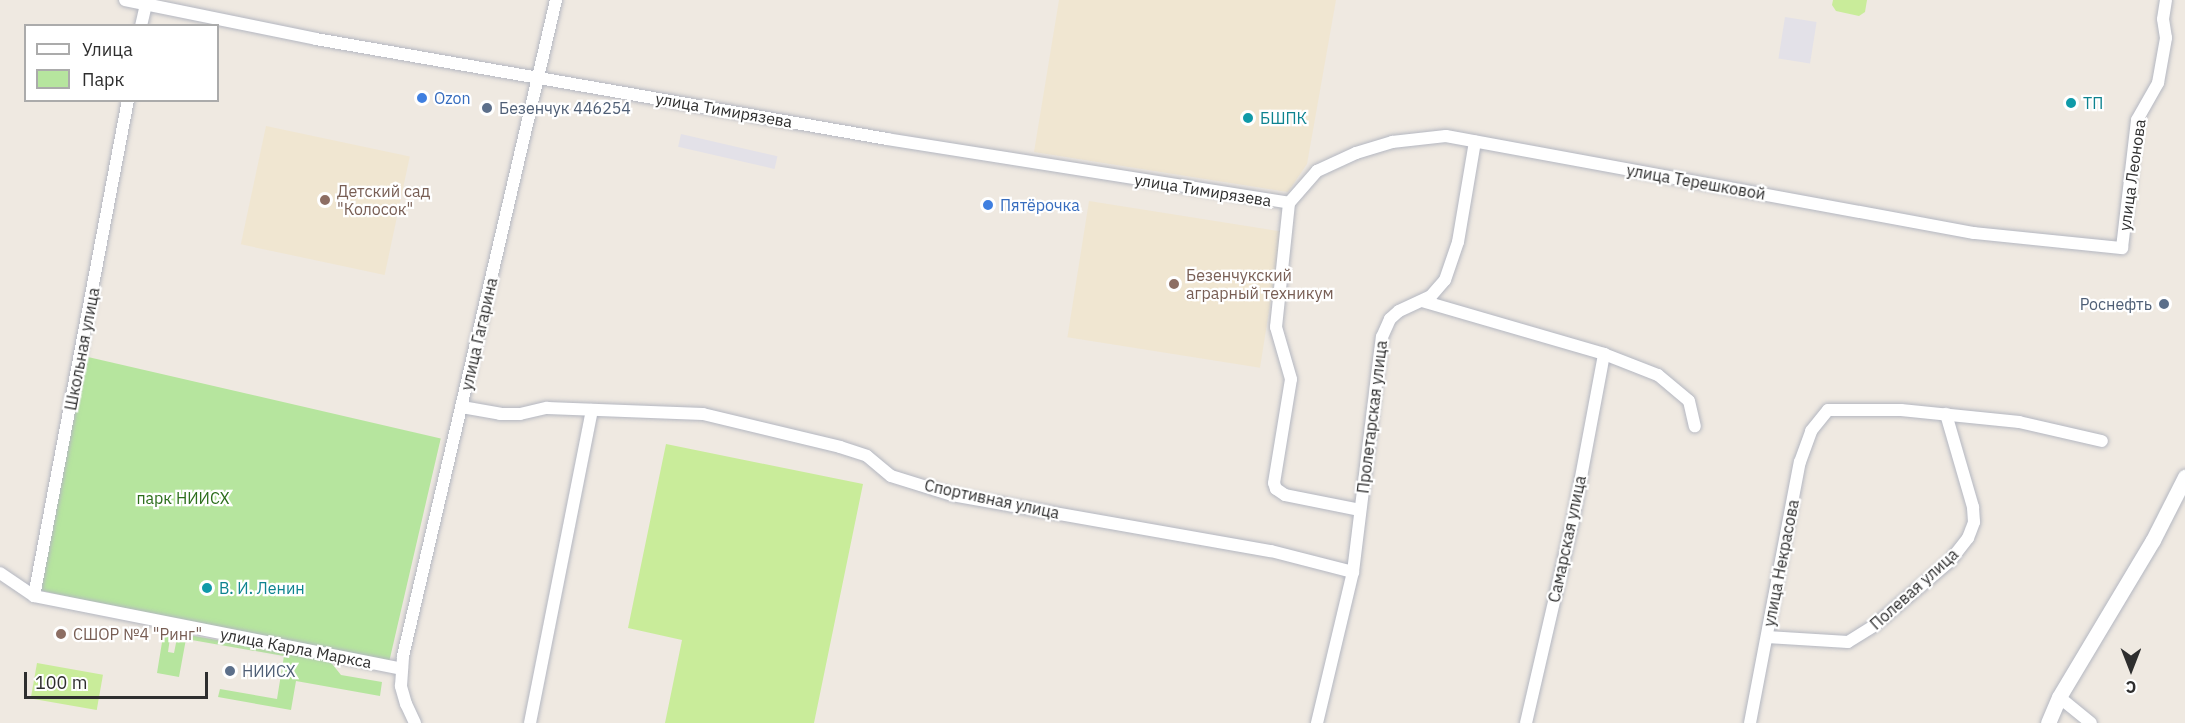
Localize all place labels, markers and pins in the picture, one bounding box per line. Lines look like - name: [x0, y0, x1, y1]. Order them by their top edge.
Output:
- place label: Ozon: [434, 88, 471, 108]
- marker: Ozon: [415, 91, 429, 105]
- place label: ТП: [2083, 93, 2103, 113]
- marker: ТП: [2064, 96, 2078, 110]
- place label: Безенчук 446254: [499, 98, 631, 118]
- marker: Безенчук 446254: [480, 101, 494, 115]
- place label: БШПК: [1260, 108, 1307, 128]
- marker: БШПК: [1241, 111, 1255, 125]
- place label: Детский сад "Колосок": [337, 181, 430, 219]
- marker: Детский сад "Колосок": [318, 193, 332, 207]
- place label: Пятёрочка: [1000, 195, 1080, 215]
- marker: Пятёрочка: [981, 198, 995, 212]
- place label: Безенчукский аграрный техникум: [1186, 265, 1334, 303]
- marker: Безенчукский аграрный техникум: [1167, 277, 1181, 291]
- place label: Роснефть: [2080, 294, 2152, 314]
- marker: Роснефть: [2157, 297, 2171, 311]
- place label: В. И. Ленин: [219, 578, 305, 598]
- marker: В. И. Ленин: [200, 581, 214, 595]
- place label: СШОР №4 "Ринг": [73, 624, 202, 644]
- marker: СШОР №4 "Ринг": [54, 627, 68, 641]
- place label: НИИСХ: [242, 661, 296, 681]
- marker: НИИСХ: [223, 664, 237, 678]

